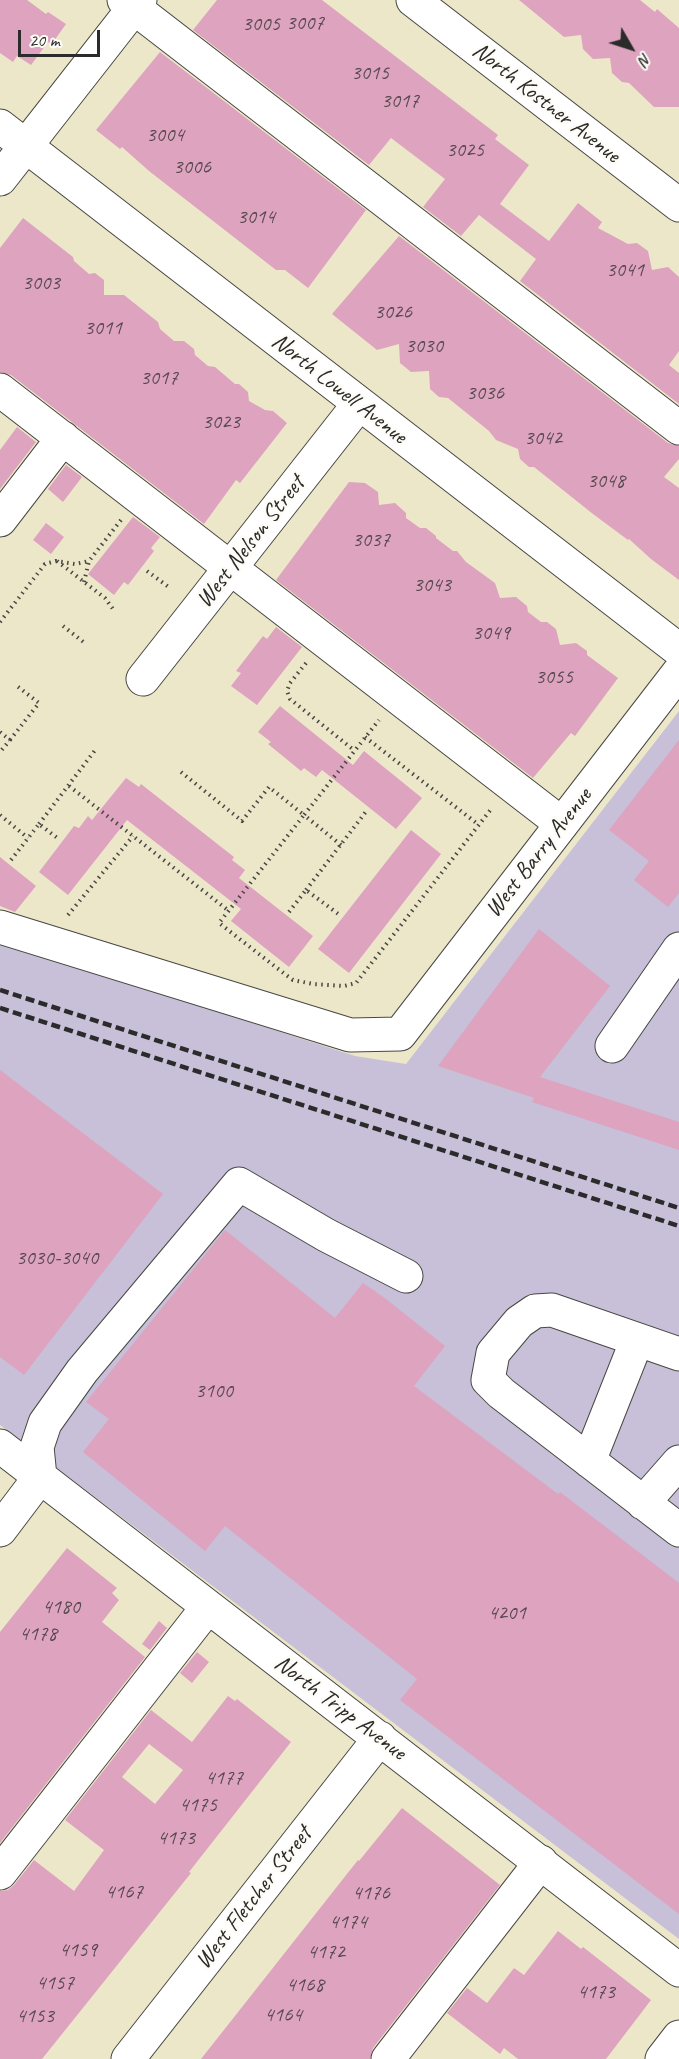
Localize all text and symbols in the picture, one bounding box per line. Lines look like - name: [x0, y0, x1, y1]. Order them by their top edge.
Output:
- house number: 3007: [286, 10, 324, 36]
- house number: 3005: [242, 11, 280, 37]
- scale bar: [21, 18, 104, 56]
- north arrow: [601, 18, 661, 78]
- text: 20 m: [29, 29, 60, 51]
- street label: North Kostner Avenue: [466, 36, 626, 170]
- text: N: [634, 49, 656, 69]
- house number: 3015: [351, 60, 389, 86]
- house number: 3017: [381, 88, 419, 114]
- house number: 3004: [146, 122, 184, 148]
- house number: 3025: [446, 137, 484, 163]
- house number: 3006: [173, 154, 211, 180]
- house number: 3014: [237, 204, 275, 230]
- house number: 3041: [606, 257, 644, 283]
- house number: 3003: [22, 270, 60, 296]
- house number: 3026: [374, 299, 412, 325]
- house number: 3011: [84, 315, 122, 341]
- street label: North Lowell Avenue: [266, 327, 412, 451]
- house number: 3030: [405, 333, 443, 359]
- house number: 3017: [140, 365, 178, 391]
- house number: 3036: [466, 380, 504, 406]
- house number: 3023: [202, 409, 240, 435]
- house number: 3042: [524, 425, 562, 451]
- house number: 3048: [587, 468, 625, 494]
- street label: West Nelson Street: [191, 470, 311, 614]
- house number: 3037: [352, 527, 390, 553]
- house number: 3043: [413, 572, 451, 598]
- house number: 3049: [472, 620, 510, 646]
- house number: 3055: [535, 664, 573, 690]
- street label: West Barry Avenue: [479, 782, 599, 924]
- house number: 3030-3040: [16, 1245, 98, 1271]
- house number: 3100: [195, 1378, 233, 1404]
- house number: 4180: [42, 1594, 80, 1620]
- house number: 4201: [488, 1600, 526, 1626]
- house number: 4178: [19, 1621, 57, 1647]
- street label: North Tripp Avenue: [268, 1649, 412, 1767]
- house number: 4177: [205, 1765, 243, 1791]
- house number: 4175: [179, 1792, 217, 1818]
- street label: West Fletcher Street: [189, 1821, 319, 1975]
- house number: 4173: [157, 1825, 195, 1851]
- house number: 4167: [105, 1879, 143, 1905]
- house number: 4176: [352, 1880, 390, 1906]
- house number: 4174: [329, 1909, 367, 1935]
- house number: 4159: [59, 1937, 97, 1963]
- house number: 4172: [307, 1939, 345, 1965]
- house number: 4157: [36, 1970, 74, 1996]
- house number: 4168: [286, 1972, 324, 1998]
- house number: 4173: [577, 1979, 615, 2005]
- house number: 4164: [264, 2002, 302, 2028]
- house number: 4153: [16, 2003, 54, 2029]

